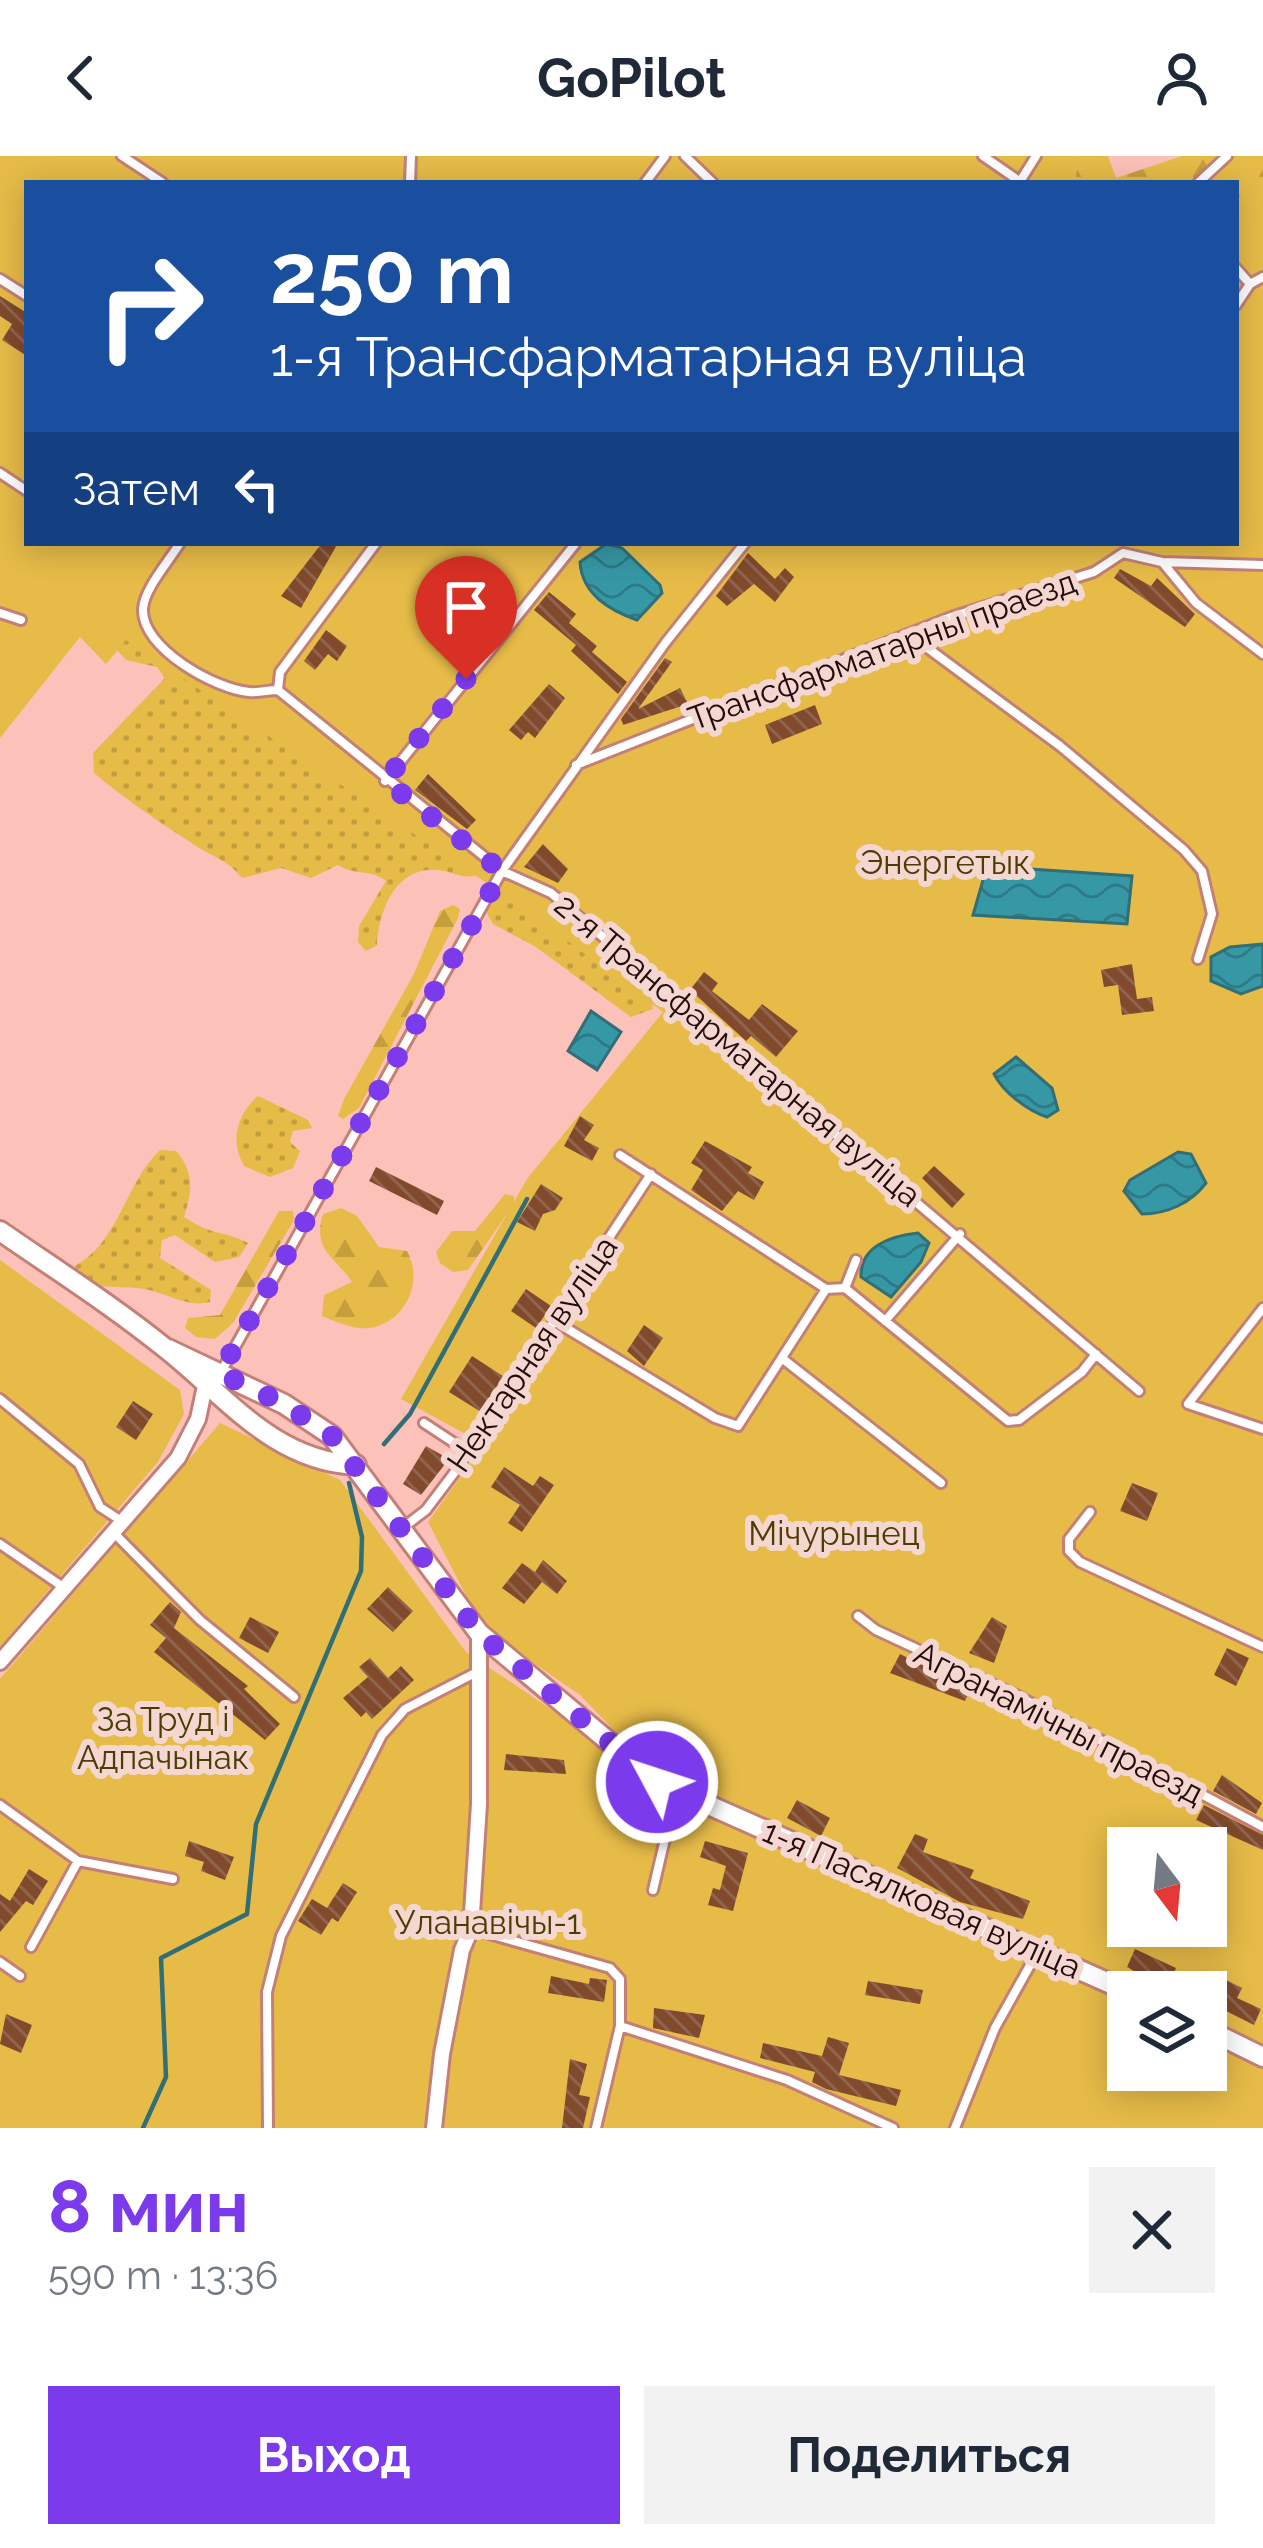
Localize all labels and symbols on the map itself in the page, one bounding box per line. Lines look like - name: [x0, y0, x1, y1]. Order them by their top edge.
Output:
- pin: [415, 556, 517, 679]
- street label: Трансфарматарны праезд: [683, 562, 1081, 738]
- park label: Энергетык: [860, 843, 1030, 882]
- street label: 2-я Трансфарматарная вуліца: [547, 885, 929, 1215]
- street label: Нектарная вуліца: [439, 1229, 625, 1479]
- park label: Мічурынец: [748, 1514, 920, 1553]
- street label: Агранамічны праезд: [908, 1633, 1210, 1813]
- park label: За Труд і Адпачынак: [77, 1700, 249, 1777]
- position arrow: [594, 1719, 720, 1845]
- street label: 1-я Пасялковая вуліца: [757, 1811, 1087, 1987]
- north arrow: [1107, 1827, 1227, 1947]
- park label: Уланавічы-1: [395, 1903, 581, 1942]

